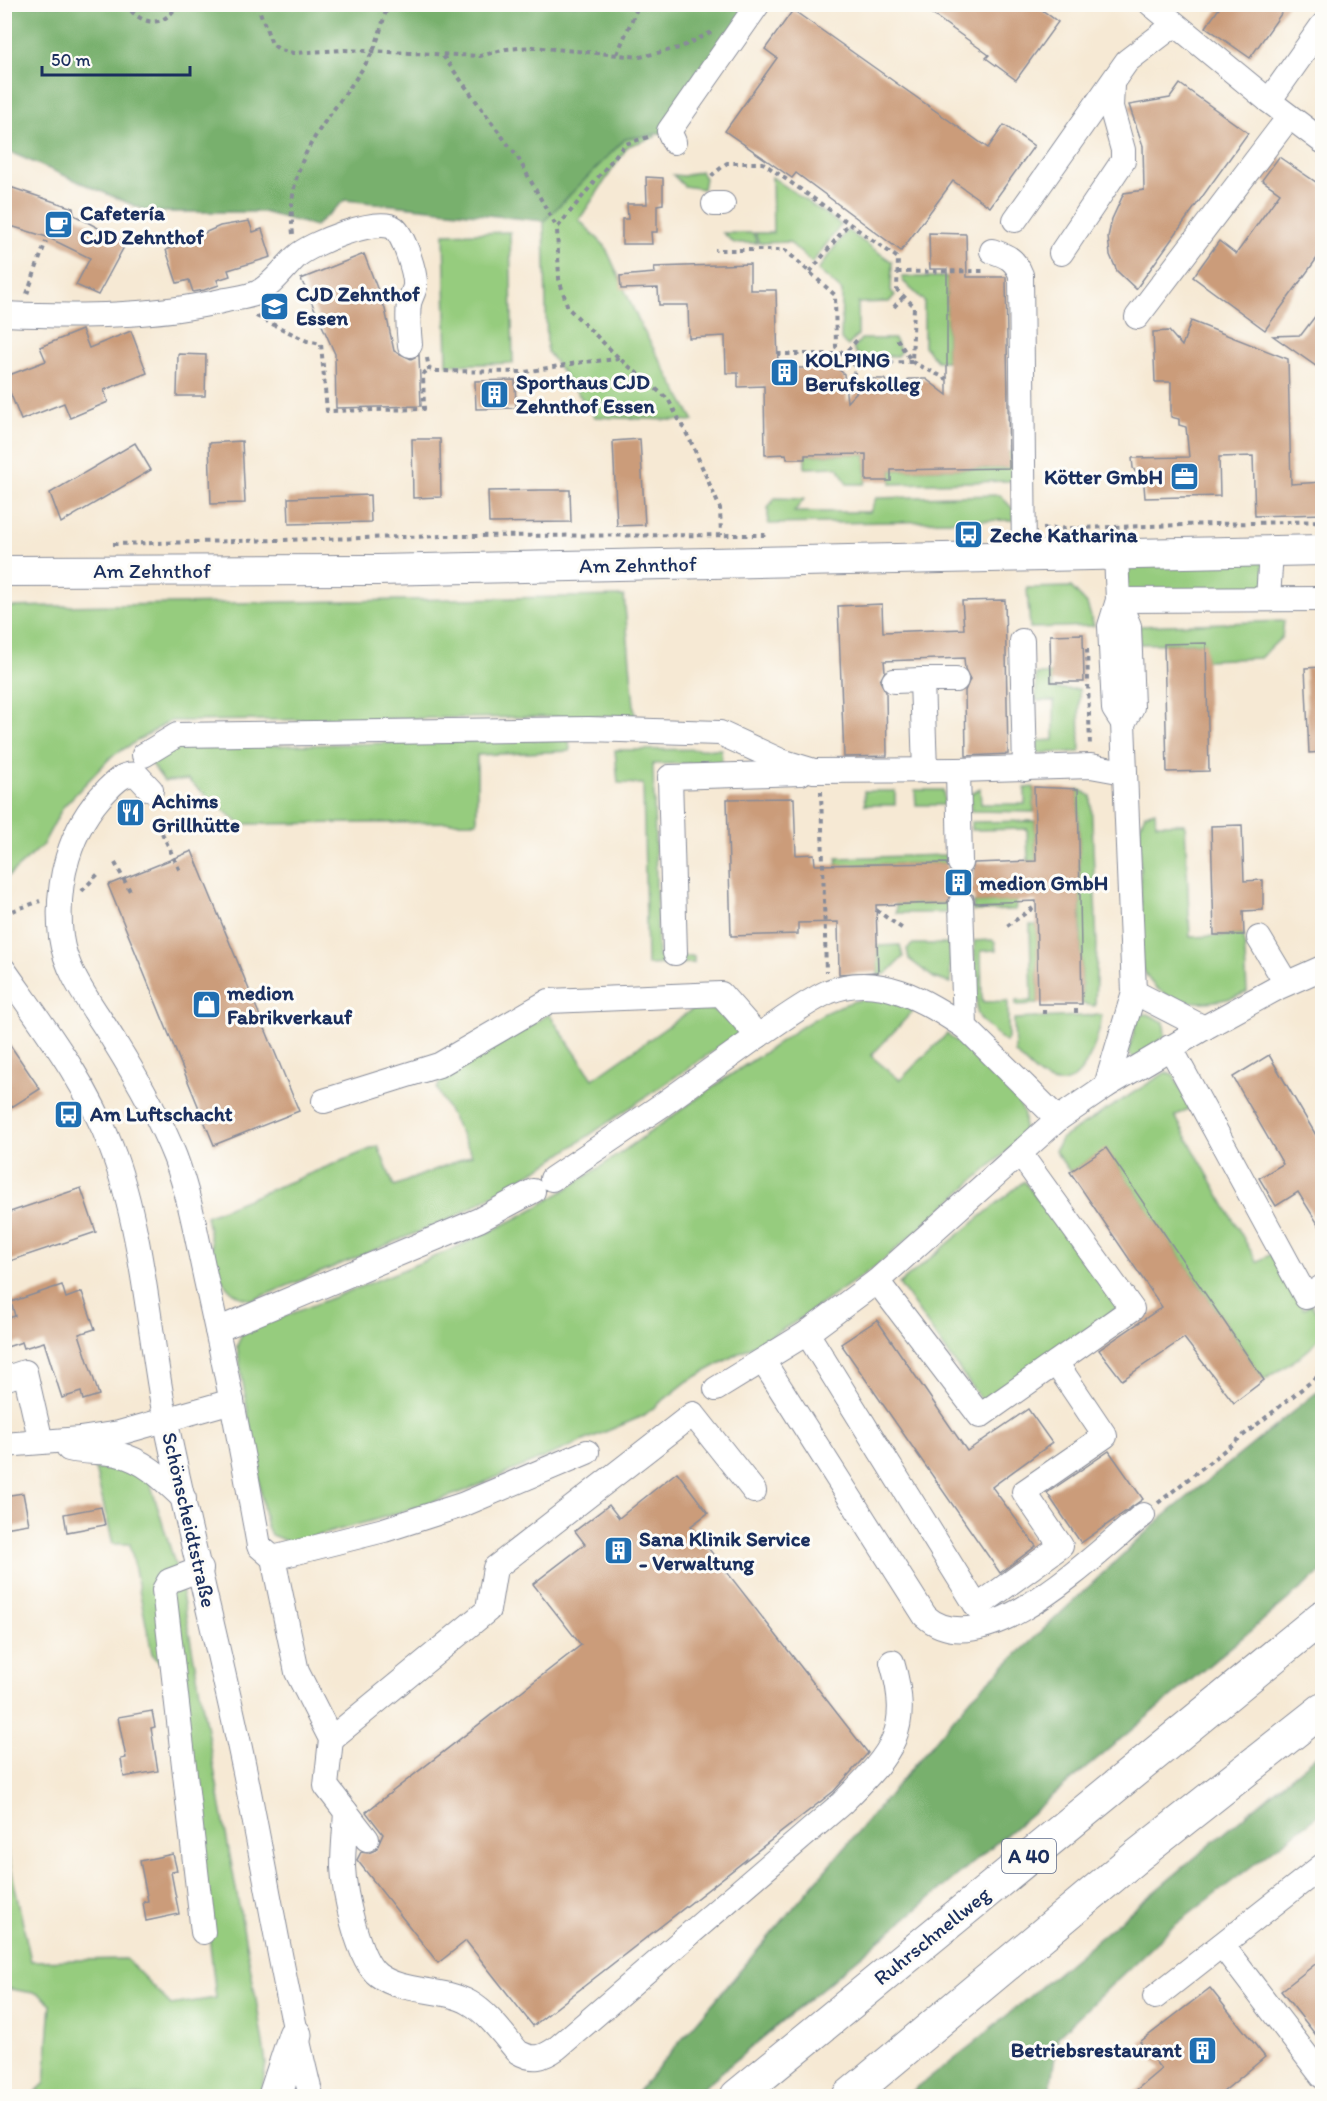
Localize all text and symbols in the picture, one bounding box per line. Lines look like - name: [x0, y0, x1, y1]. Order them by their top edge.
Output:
- scale bar: [42, 39, 190, 77]
- text: 50 m: [51, 49, 91, 71]
- place label: Cafetería CJD Zehnthof: [80, 200, 204, 249]
- cafe icon: Cafetería CJD Zehnthof: [43, 209, 75, 241]
- place label: CJD Zehnthof Essen: [296, 281, 420, 330]
- school or university icon: CJD Zehnthof Essen: [259, 290, 291, 322]
- place label: KOLPING Berufskolleg: [805, 347, 921, 397]
- building icon: KOLPING Berufskolleg: [768, 356, 800, 388]
- place label: Sporthaus CJD Zehnthof Essen: [516, 369, 655, 418]
- building icon: Sporthaus CJD Zehnthof Essen: [479, 378, 511, 410]
- office icon: Kötter GmbH: [1168, 461, 1200, 493]
- place label: Kötter GmbH: [1044, 464, 1163, 489]
- bus stop icon: Zeche Katharina: [953, 519, 985, 551]
- place label: Zeche Katharina: [990, 522, 1139, 547]
- street label: Am Zehnthof: [579, 551, 697, 578]
- street label: Am Zehnthof: [93, 558, 211, 583]
- place label: Achims Grillhütte: [151, 788, 240, 837]
- restaurant icon: Achims Grillhütte: [115, 797, 147, 829]
- building icon: medion GmbH: [942, 867, 974, 899]
- place label: medion GmbH: [978, 870, 1108, 895]
- place label: medion Fabrikverkauf: [226, 980, 353, 1029]
- shop icon: medion Fabrikverkauf: [190, 989, 222, 1021]
- bus stop icon: Am Luftschacht: [53, 1098, 85, 1130]
- place label: Am Luftschacht: [89, 1101, 233, 1126]
- street label: Schönscheidtstraße: [157, 1430, 222, 1610]
- place label: Sana Klinik Service - Verwaltung: [639, 1526, 811, 1576]
- building icon: Sana Klinik Service - Verwaltung: [602, 1535, 634, 1567]
- road number: A 40: [1002, 1839, 1056, 1873]
- street label: Ruhrschnellweg: [868, 1881, 995, 1990]
- building icon: Betriebsrestaurant: [1187, 2034, 1219, 2066]
- place label: Betriebsrestaurant: [1011, 2037, 1182, 2062]

